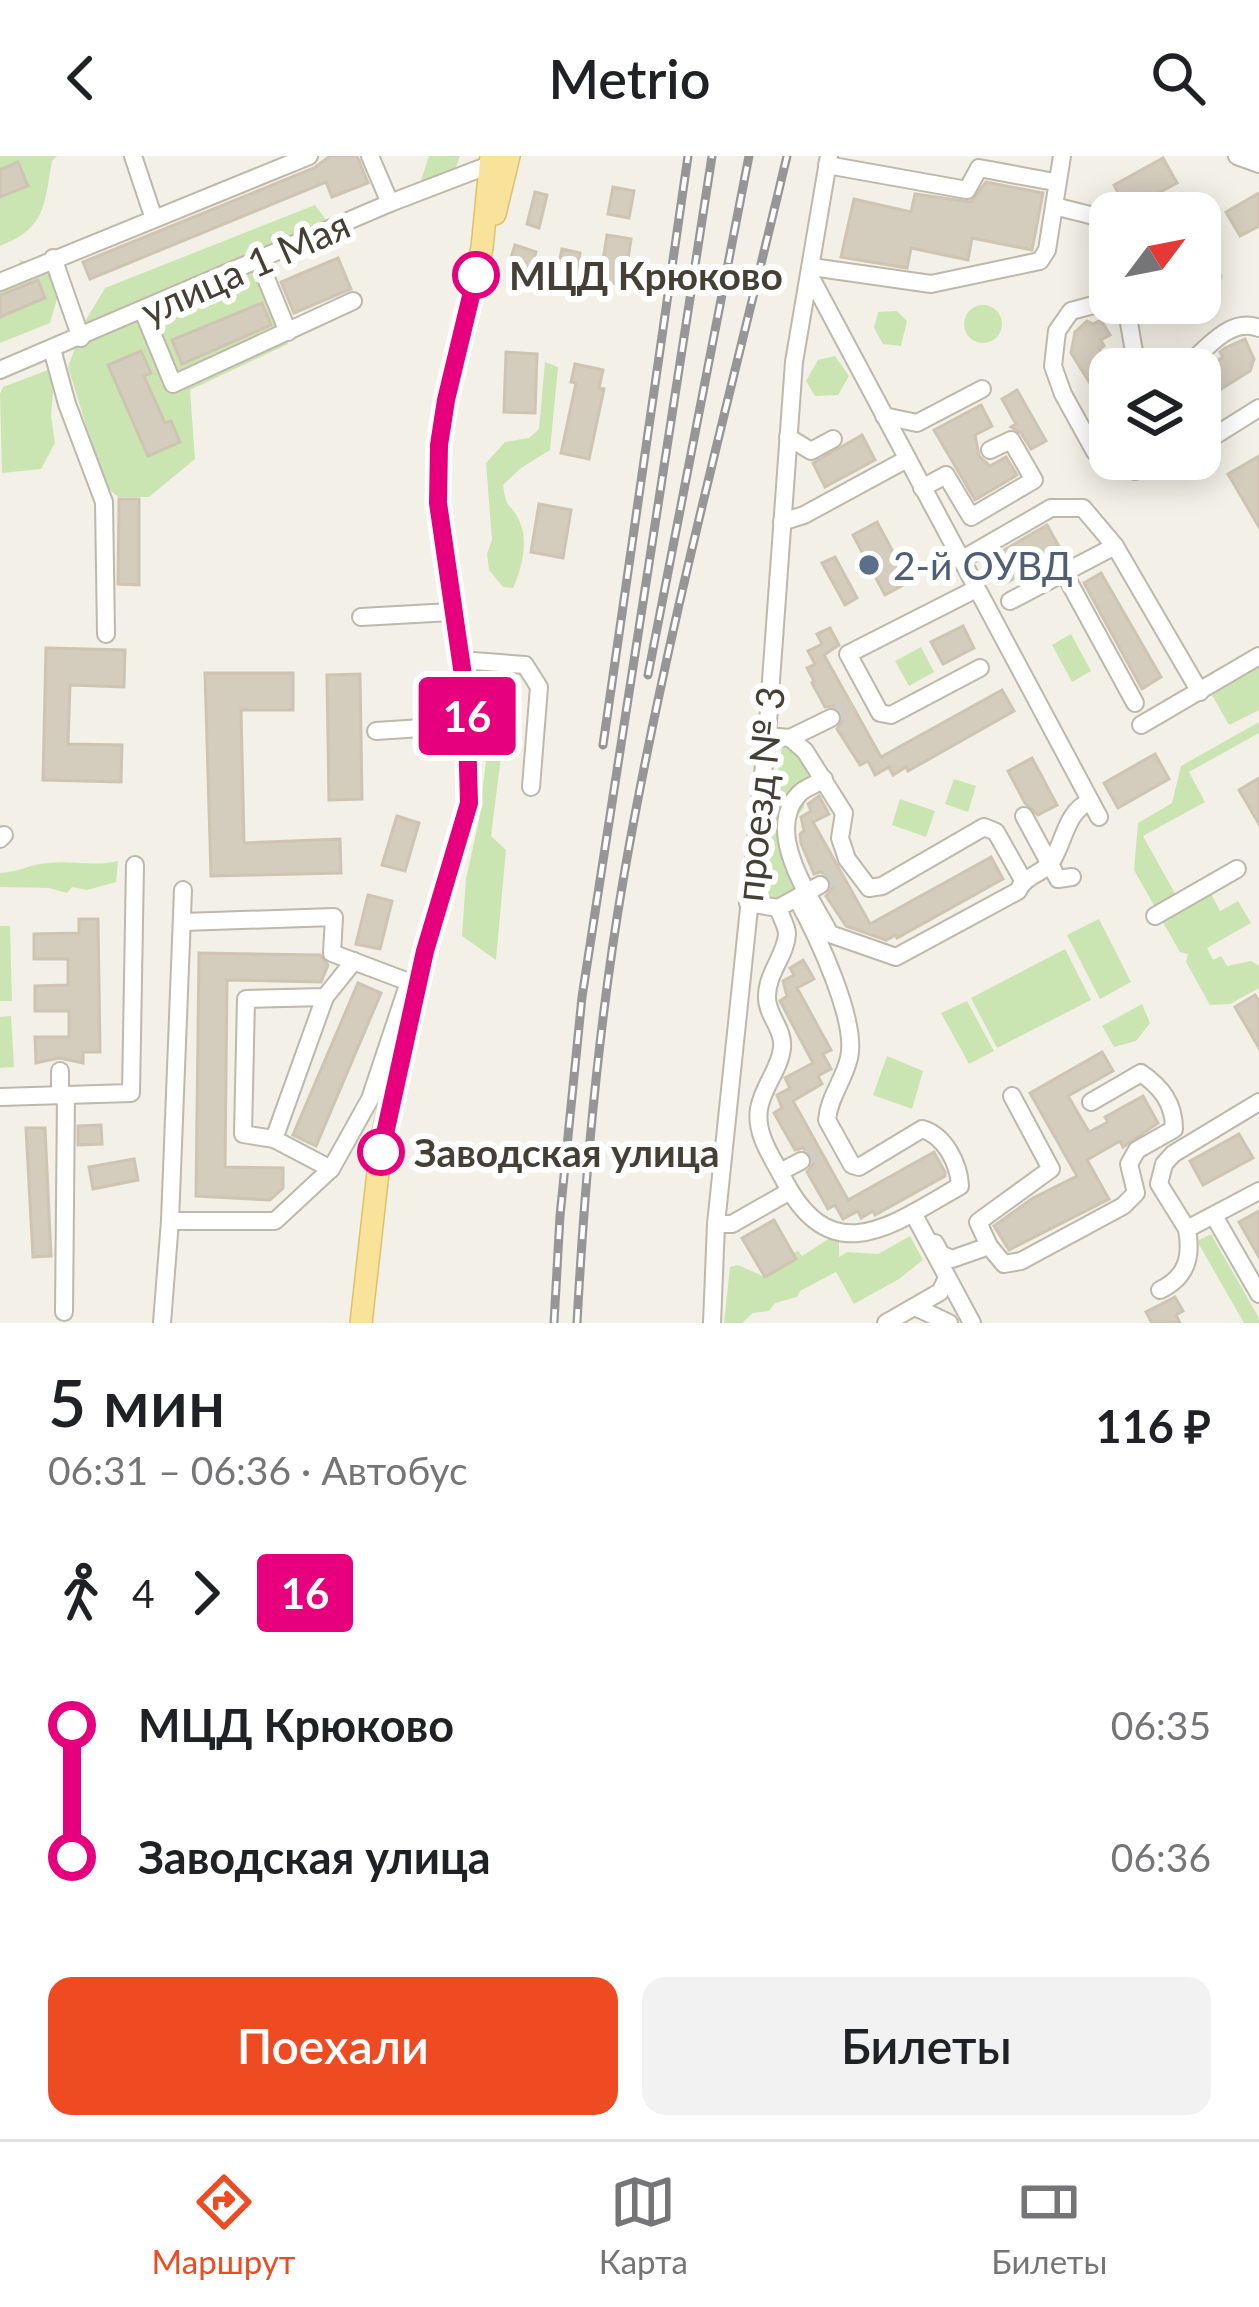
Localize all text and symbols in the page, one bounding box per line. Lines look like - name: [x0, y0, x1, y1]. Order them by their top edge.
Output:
- icon: back: [48, 45, 114, 111]
- icon: search: [1145, 45, 1211, 111]
- text: Metrio: [548, 46, 711, 111]
- north arrow: [1089, 192, 1221, 324]
- map controls: [1089, 192, 1221, 480]
- street label: улица 1 Мая: [134, 201, 356, 333]
- place label: МЦД Крюково: [509, 252, 783, 298]
- marker: МЦД Крюково: [454, 253, 498, 297]
- button: layers: [1089, 348, 1221, 480]
- place label: 2-й ОУВД: [893, 542, 1073, 588]
- marker: 2-й ОУВД: [856, 552, 882, 578]
- line badge: 16: [413, 677, 521, 755]
- street label: проезд № 3: [725, 684, 793, 904]
- text: 16: [443, 691, 491, 741]
- place label: Заводская улица: [414, 1129, 720, 1175]
- marker: Заводская улица: [359, 1130, 403, 1174]
- text: 5 мин: [48, 1362, 225, 1441]
- text: 116 ₽: [1096, 1399, 1211, 1453]
- text: 06:31 – 06:36 · Автобус: [48, 1447, 468, 1493]
- icon: walk: [48, 1560, 114, 1626]
- icon: forward: [173, 1560, 239, 1626]
- text: 16: [281, 1568, 329, 1618]
- text: 4: [132, 1570, 155, 1616]
- text: МЦД Крюково: [138, 1698, 454, 1752]
- text: 06:35: [1111, 1702, 1211, 1748]
- text: Заводская улица: [138, 1830, 491, 1884]
- text: 06:36: [1111, 1834, 1211, 1880]
- button: Поехали: [48, 1977, 618, 2115]
- button: Билеты: [642, 1977, 1211, 2115]
- tab: Маршрут: [152, 2169, 296, 2281]
- tab: Карта: [599, 2169, 688, 2281]
- tab: Билеты: [991, 2169, 1107, 2281]

